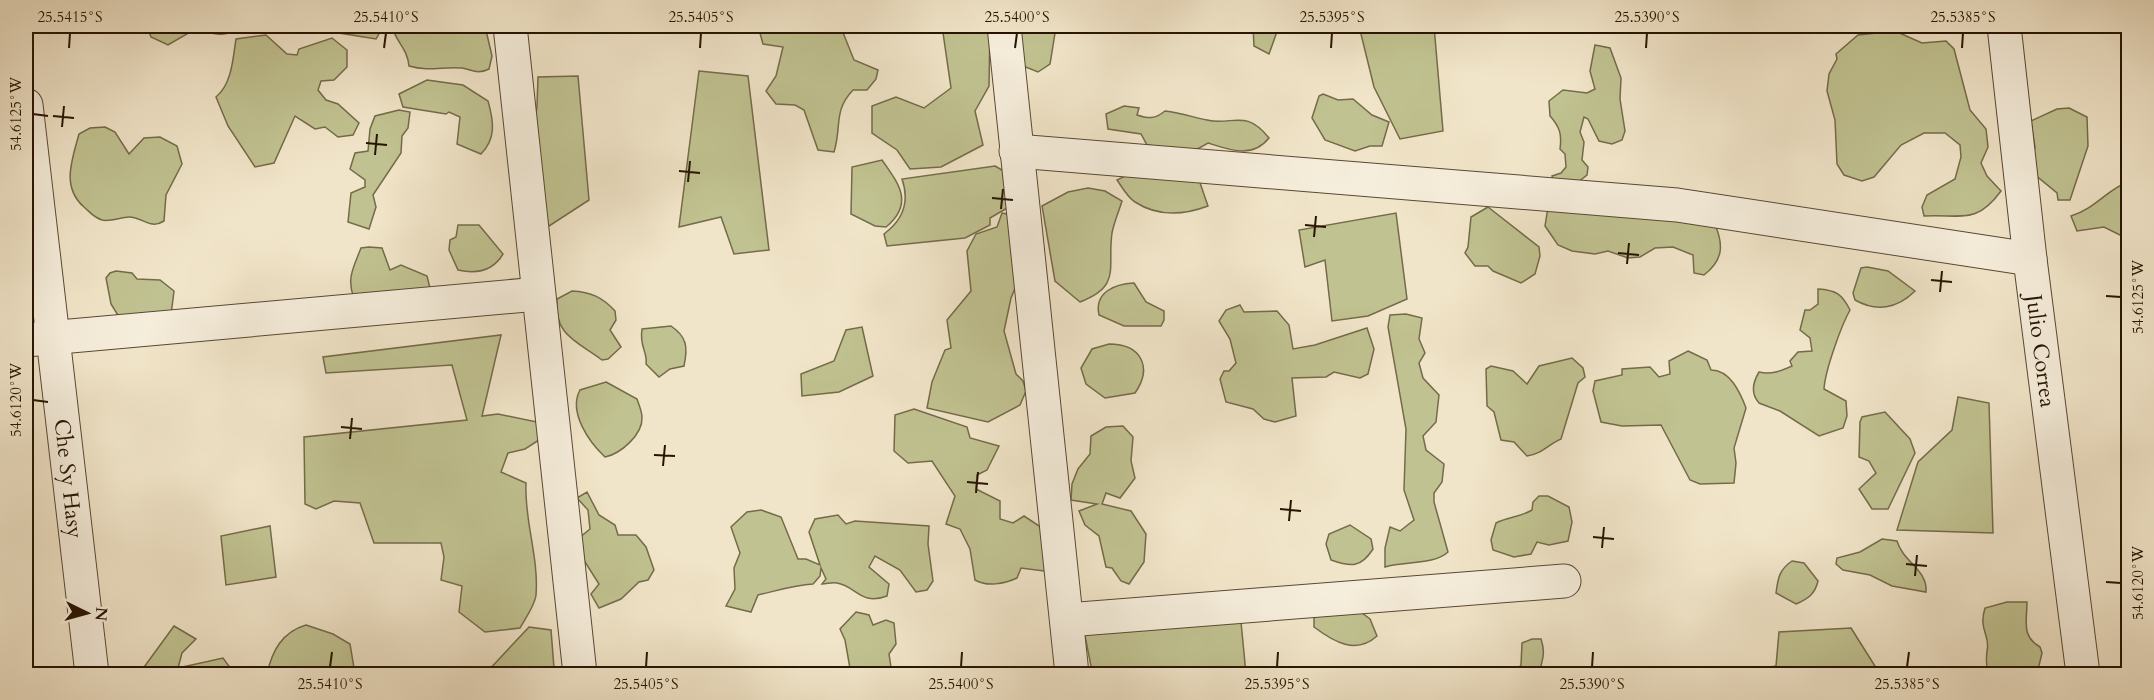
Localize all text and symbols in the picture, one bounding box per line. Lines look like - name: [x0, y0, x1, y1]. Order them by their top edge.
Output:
- text: 25.5415°S: [37, 7, 103, 27]
- text: 25.5410°S: [353, 7, 419, 27]
- text: 25.5405°S: [668, 7, 734, 27]
- text: 25.5400°S: [984, 7, 1050, 27]
- text: 25.5395°S: [1299, 7, 1365, 27]
- text: 25.5390°S: [1614, 7, 1680, 27]
- text: 25.5385°S: [1930, 7, 1996, 27]
- text: 54.6125°W: [6, 76, 26, 151]
- text: 54.6125°W: [2128, 259, 2148, 334]
- street label: Julio Correa: [2018, 290, 2063, 410]
- text: 54.6120°W: [6, 362, 26, 437]
- street label: Che Sy Hasy: [46, 417, 90, 540]
- text: 54.6120°W: [2128, 545, 2148, 620]
- north arrow: [57, 583, 117, 643]
- text: N: [89, 606, 113, 622]
- text: 25.5410°S: [297, 674, 363, 694]
- text: 25.5405°S: [613, 674, 679, 694]
- text: 25.5400°S: [928, 674, 994, 694]
- text: 25.5395°S: [1244, 674, 1310, 694]
- text: 25.5390°S: [1559, 674, 1625, 694]
- text: 25.5385°S: [1874, 674, 1940, 694]

